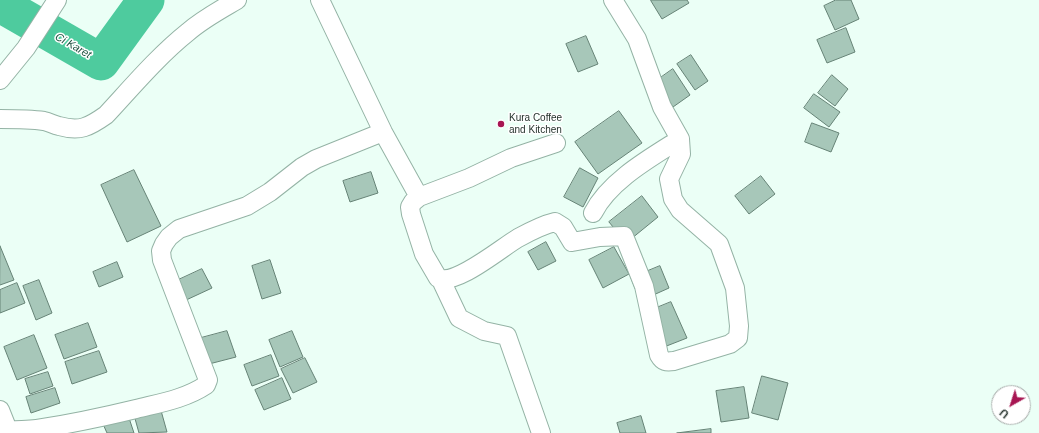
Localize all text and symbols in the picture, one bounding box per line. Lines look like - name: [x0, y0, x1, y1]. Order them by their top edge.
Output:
- water label: Ci Karet: [52, 30, 94, 62]
- place label: Kura Coffee and Kitchen: [509, 112, 562, 136]
- marker: Kura Coffee and Kitchen: [496, 119, 506, 129]
- north arrow: [991, 385, 1031, 425]
- text: U: [997, 406, 1011, 421]

